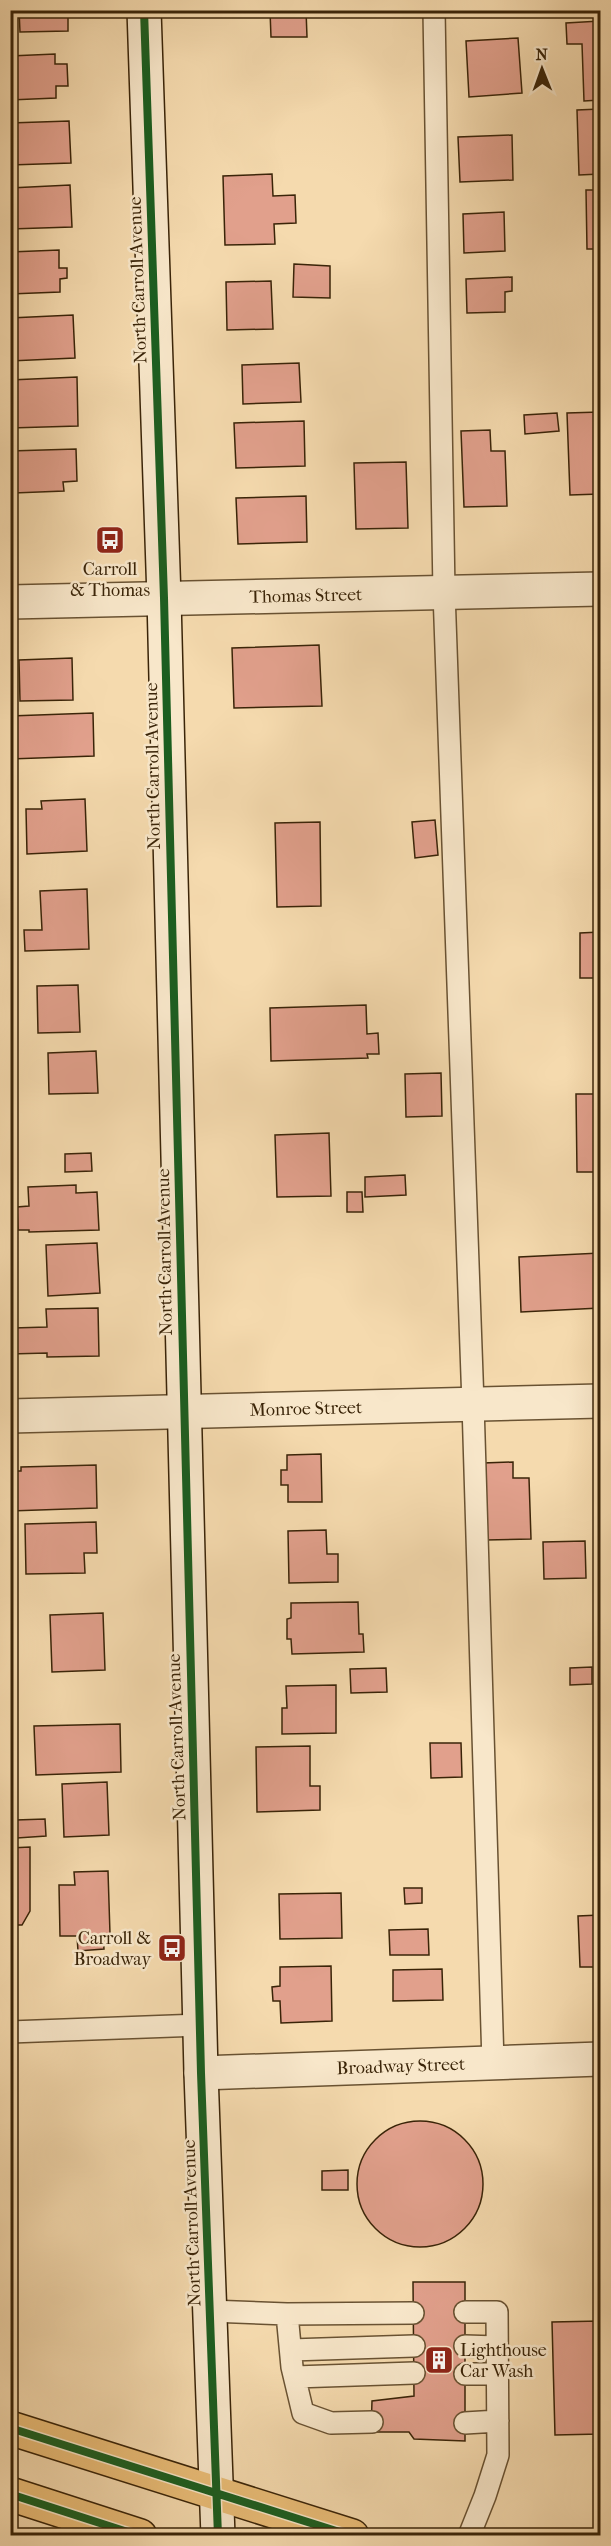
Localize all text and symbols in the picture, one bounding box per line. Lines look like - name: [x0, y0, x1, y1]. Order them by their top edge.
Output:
- north arrow: [512, 39, 572, 99]
- text: N: [536, 45, 549, 64]
- street label: North Carroll Avenue: [125, 196, 151, 364]
- bus stop icon: Carroll & Thomas: [94, 524, 126, 556]
- place label: Carroll & Thomas: [70, 559, 150, 601]
- street label: Thomas Street: [249, 584, 363, 607]
- street label: North Carroll Avenue: [141, 682, 165, 850]
- street label: North Carroll Avenue: [153, 1168, 177, 1336]
- street label: Monroe Street: [249, 1397, 363, 1420]
- street label: North Carroll Avenue: [164, 1653, 190, 1821]
- place label: Carroll & Broadway: [74, 1928, 152, 1970]
- bus stop icon: Carroll & Broadway: [156, 1932, 188, 1964]
- street label: Broadway Street: [336, 2053, 466, 2079]
- street label: North Carroll Avenue: [179, 2139, 205, 2307]
- place label: Lighthouse Car Wash: [460, 2340, 547, 2382]
- building icon: Lighthouse Car Wash: [423, 2344, 455, 2376]

